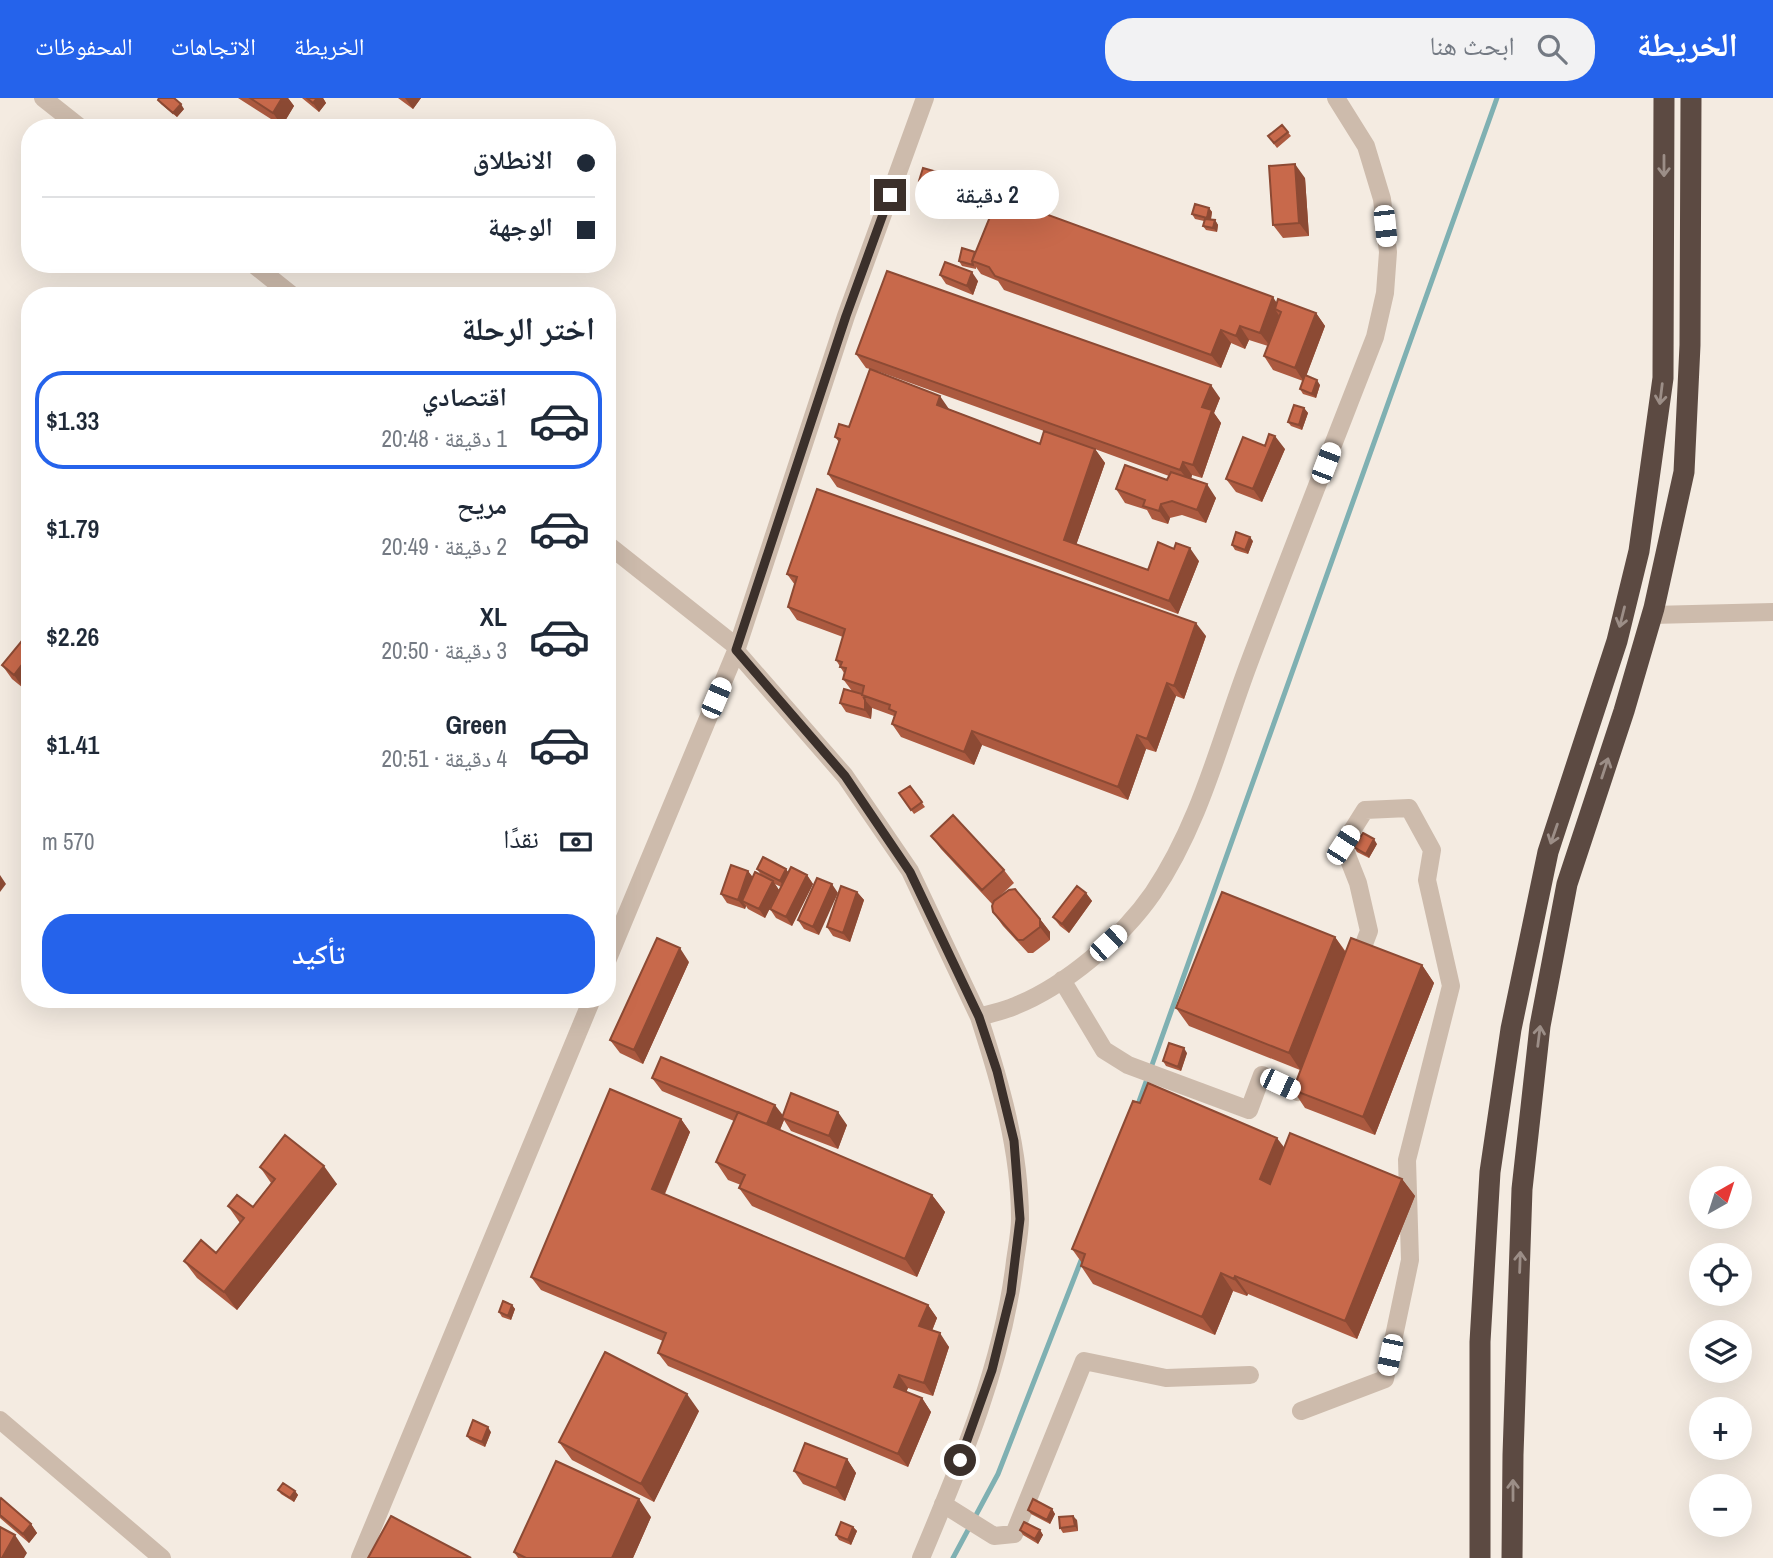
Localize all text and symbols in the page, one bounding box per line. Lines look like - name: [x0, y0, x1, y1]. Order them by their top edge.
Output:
- search box: [1105, 18, 1595, 81]
- text: الخريطة: [1637, 22, 1738, 66]
- text: ابحث هنا: [1430, 28, 1515, 63]
- text: المحفوظات: [35, 30, 133, 62]
- text: الاتجاهات: [171, 30, 256, 62]
- text: الخريطة: [294, 30, 365, 62]
- icon: search: [1533, 30, 1571, 68]
- text: الانطلاق: [473, 142, 553, 177]
- one-way arrow: [1657, 154, 1671, 177]
- callout: 2 دقيقة: [914, 170, 1058, 220]
- route end: [874, 179, 906, 211]
- text: 2 دقيقة: [955, 179, 1019, 210]
- car: [1373, 204, 1398, 248]
- text: الوجهة: [488, 209, 553, 244]
- text: اختر الرحلة: [461, 307, 595, 350]
- text: اقتصادي: [422, 379, 507, 414]
- one-way arrow: [1655, 382, 1668, 404]
- icon: car: [528, 389, 591, 452]
- text: $1.33: [46, 403, 99, 438]
- text: 1 دقيقة · 20:48: [382, 423, 507, 454]
- car: [1309, 440, 1344, 486]
- text: مريح: [457, 487, 507, 522]
- icon: car: [528, 497, 591, 560]
- text: $1.79: [46, 511, 99, 546]
- text: 2 دقيقة · 20:49: [382, 531, 507, 562]
- text: XL: [480, 599, 507, 634]
- icon: car: [528, 605, 591, 668]
- one-way arrow: [1615, 606, 1628, 628]
- text: $2.26: [46, 619, 99, 654]
- text: 3 دقيقة · 20:50: [382, 635, 507, 666]
- car: [699, 675, 734, 721]
- text: Green: [445, 707, 507, 742]
- icon: car: [528, 713, 591, 776]
- text: $1.41: [46, 727, 99, 762]
- text: 4 دقيقة · 20:51: [382, 743, 507, 774]
- one-way arrow: [1600, 757, 1613, 779]
- text: نقدًا: [503, 821, 539, 856]
- car: [1323, 822, 1364, 868]
- icon: cash: [557, 823, 595, 861]
- one-way arrow: [1547, 823, 1559, 845]
- text: 570 m: [42, 826, 94, 857]
- button: تأكيد: [42, 914, 595, 994]
- car: [1086, 921, 1131, 965]
- one-way arrow: [1533, 1025, 1546, 1048]
- car: [1257, 1066, 1304, 1102]
- north arrow: [1689, 1166, 1752, 1228]
- map controls: [1689, 1166, 1752, 1537]
- button: locate: [1689, 1243, 1752, 1306]
- one-way arrow: [1513, 1251, 1526, 1274]
- button: layers: [1689, 1320, 1752, 1383]
- car: [1376, 1332, 1405, 1378]
- button: +: [1689, 1397, 1752, 1460]
- route start: [944, 1444, 976, 1476]
- button: −: [1689, 1474, 1752, 1537]
- one-way arrow: [1506, 1479, 1520, 1502]

